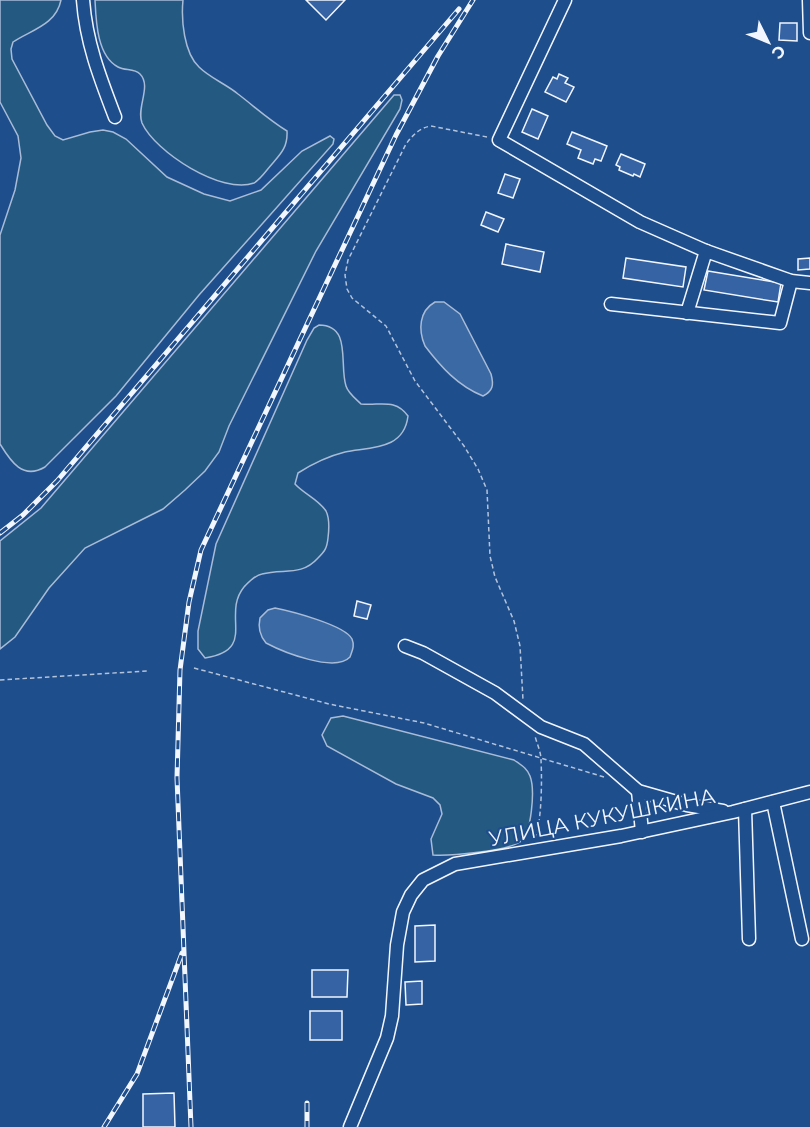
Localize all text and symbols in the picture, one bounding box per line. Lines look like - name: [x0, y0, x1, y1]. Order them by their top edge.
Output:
- north arrow: [738, 12, 798, 72]
- text: С: [767, 41, 790, 63]
- street label: УЛИЦА КУКУШКИНА: [487, 783, 718, 851]

